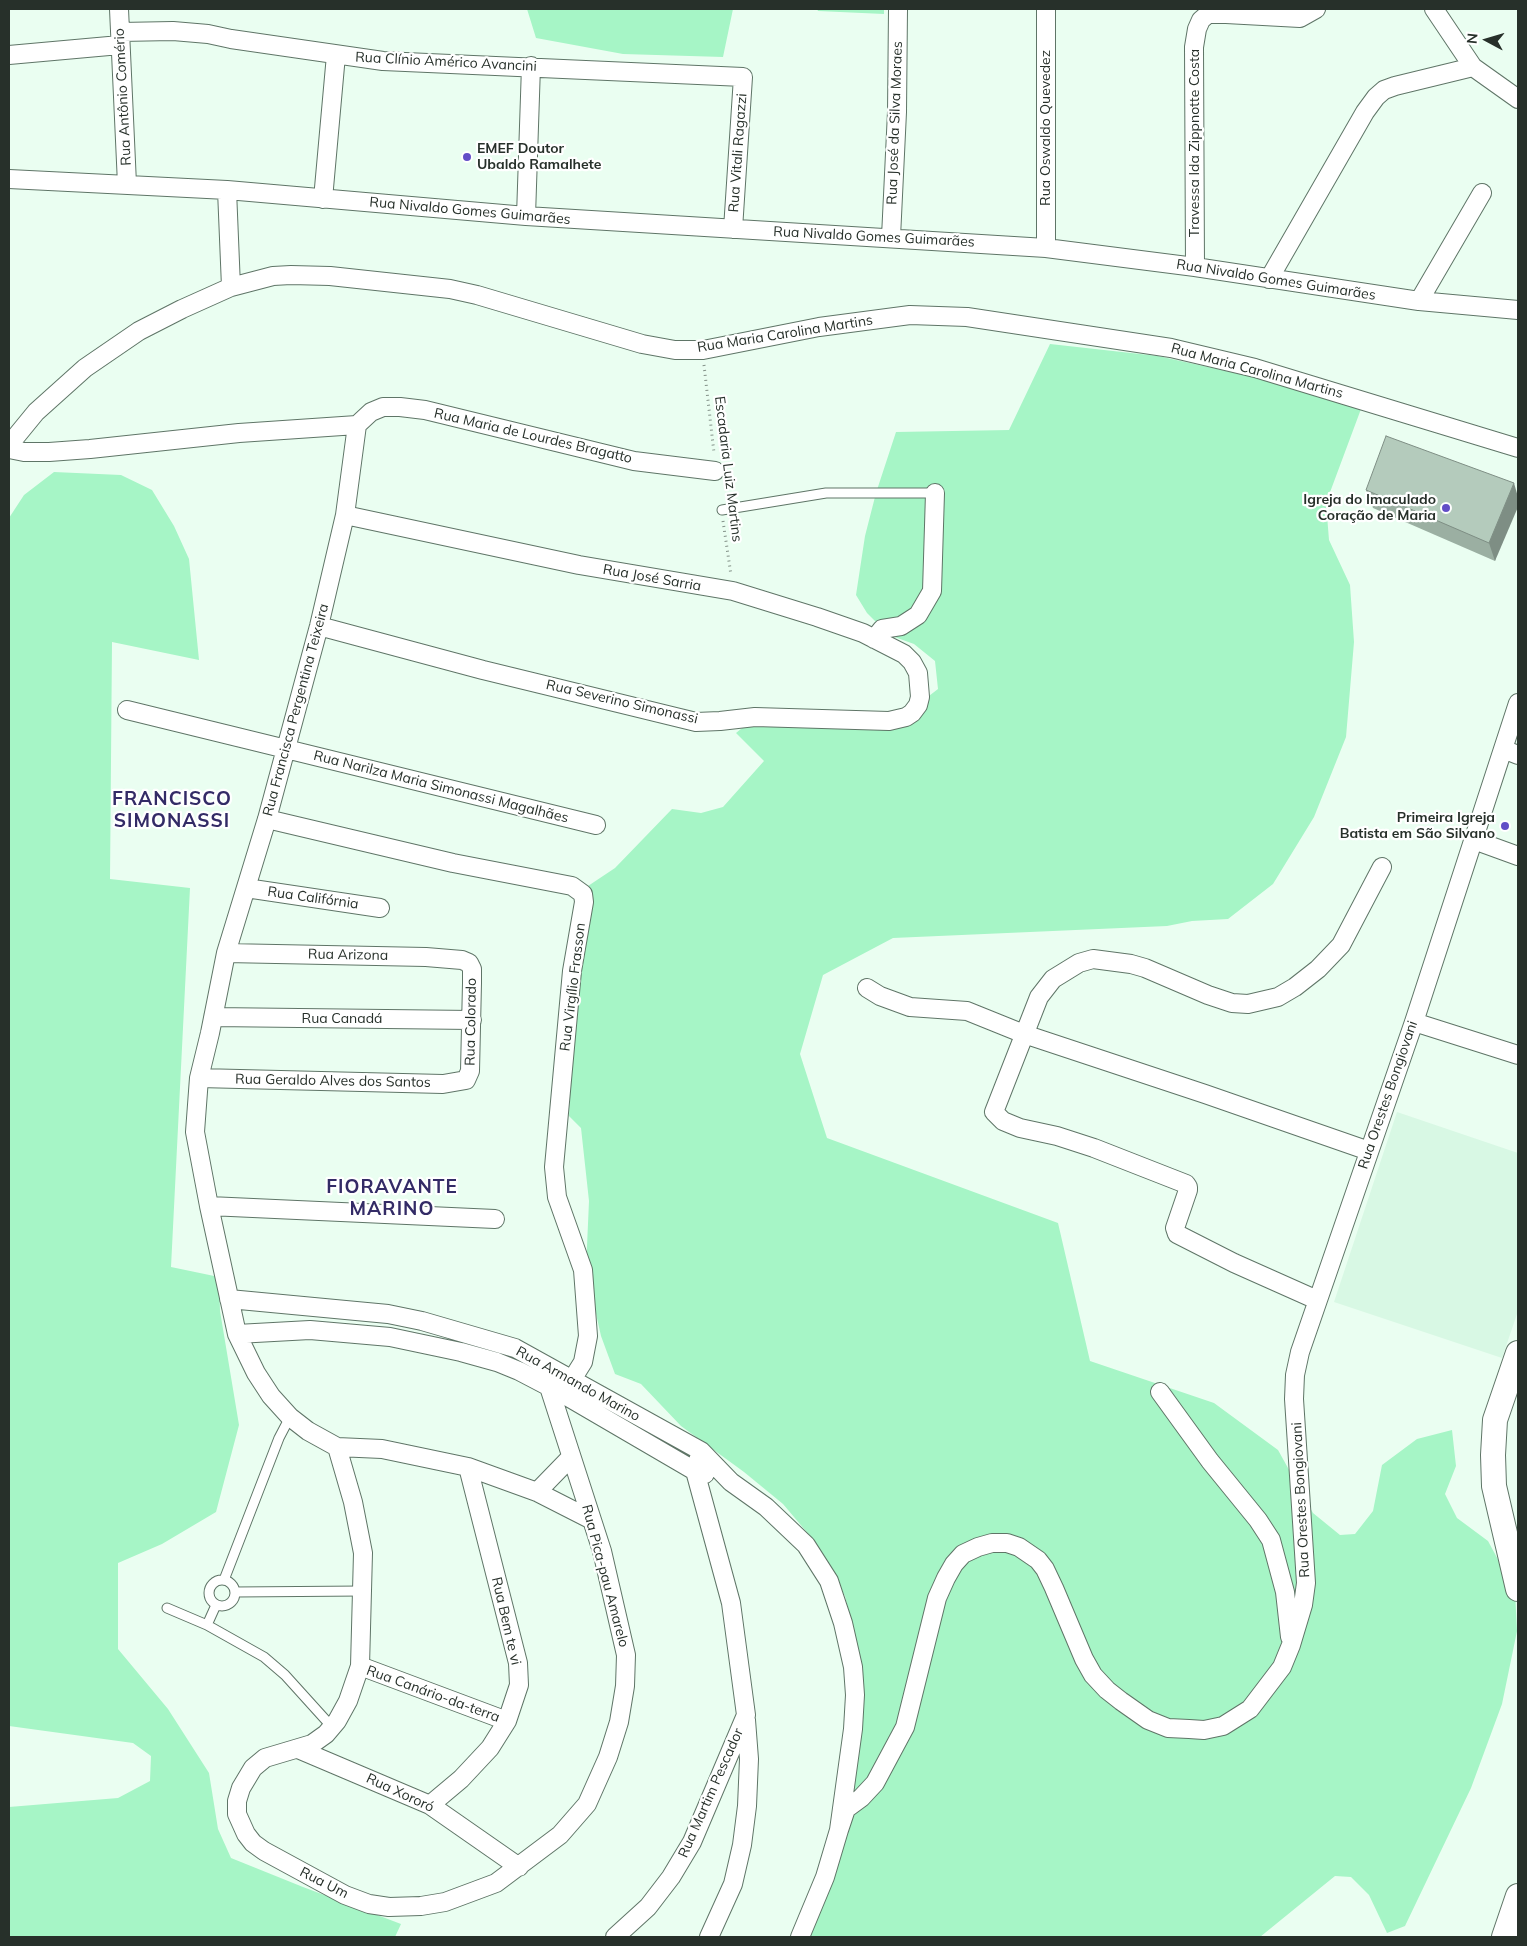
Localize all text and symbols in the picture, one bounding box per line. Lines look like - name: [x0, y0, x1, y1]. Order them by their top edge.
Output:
- north arrow: [1462, 15, 1512, 65]
- street label: Rua Antônio Comério: [111, 28, 135, 166]
- text: N: [1463, 32, 1482, 45]
- street label: Rua José da Silva Moraes: [884, 41, 906, 205]
- street label: Rua Clínio Américo Avancini: [355, 49, 537, 75]
- street label: Travessa Ida Zippnotte Costa: [1187, 49, 1203, 237]
- street label: Rua Oswaldo Quevedez: [1038, 50, 1054, 206]
- street label: Rua Vitali Ragazzi: [725, 93, 751, 213]
- place label: EMEF Doutor Ubaldo Ramalhete: [477, 141, 602, 174]
- marker: EMEF Doutor Ubaldo Ramalhete: [461, 151, 473, 163]
- street label: Rua Nivaldo Gomes Guimarães: [369, 194, 571, 228]
- street label: Rua Nivaldo Gomes Guimarães: [773, 223, 975, 251]
- street label: Rua Nivaldo Gomes Guimarães: [1175, 256, 1377, 304]
- street label: Rua Maria Carolina Martins: [696, 312, 874, 356]
- street label: Rua Maria Carolina Martins: [1169, 340, 1345, 402]
- street label: Escadaria Luiz Martins: [711, 395, 745, 543]
- street label: Rua Maria de Lourdes Bragatto: [432, 405, 634, 467]
- place label: Igreja do Imaculado Coração de Maria: [1303, 492, 1436, 524]
- marker: Igreja do Imaculado Coração de Maria: [1440, 502, 1452, 514]
- street label: Rua José Sarria: [601, 561, 703, 595]
- street label: Rua Francisca Pergentina Teixeira: [259, 602, 333, 818]
- street label: Rua Severino Simonassi: [544, 676, 700, 728]
- street label: Rua Narilza Maria Simonassi Magalhães: [312, 747, 570, 827]
- district label: FRANCISCO SIMONASSI: [111, 788, 233, 832]
- place label: Primeira Igreja Batista em São Silvano: [1340, 810, 1495, 842]
- marker: Primeira Igreja Batista em São Silvano: [1499, 820, 1511, 832]
- street label: Rua Califórnia: [266, 883, 360, 913]
- street label: Rua Virgílio Frasson: [557, 922, 589, 1052]
- street label: Rua Arizona: [308, 946, 388, 964]
- street label: Rua Colorado: [462, 978, 480, 1066]
- street label: Rua Canadá: [302, 1011, 382, 1027]
- street label: Rua Orestes Bongiovani: [1355, 1019, 1421, 1171]
- street label: Rua Geraldo Alves dos Santos: [235, 1071, 431, 1091]
- district label: FIORAVANTE MARINO: [325, 1176, 459, 1220]
- street label: Rua Armando Marino: [513, 1343, 643, 1425]
- street label: Rua Orestes Bongiovani: [1289, 1422, 1313, 1578]
- street label: Rua Pica-pau Amarelo: [578, 1503, 632, 1649]
- street label: Rua Bem te vi: [488, 1575, 524, 1667]
- street label: Rua Canário-da-terra: [364, 1662, 502, 1726]
- street label: Rua Martim Pescador: [675, 1726, 747, 1860]
- street label: Rua Xororó: [363, 1770, 437, 1816]
- street label: Rua Um: [297, 1864, 351, 1902]

